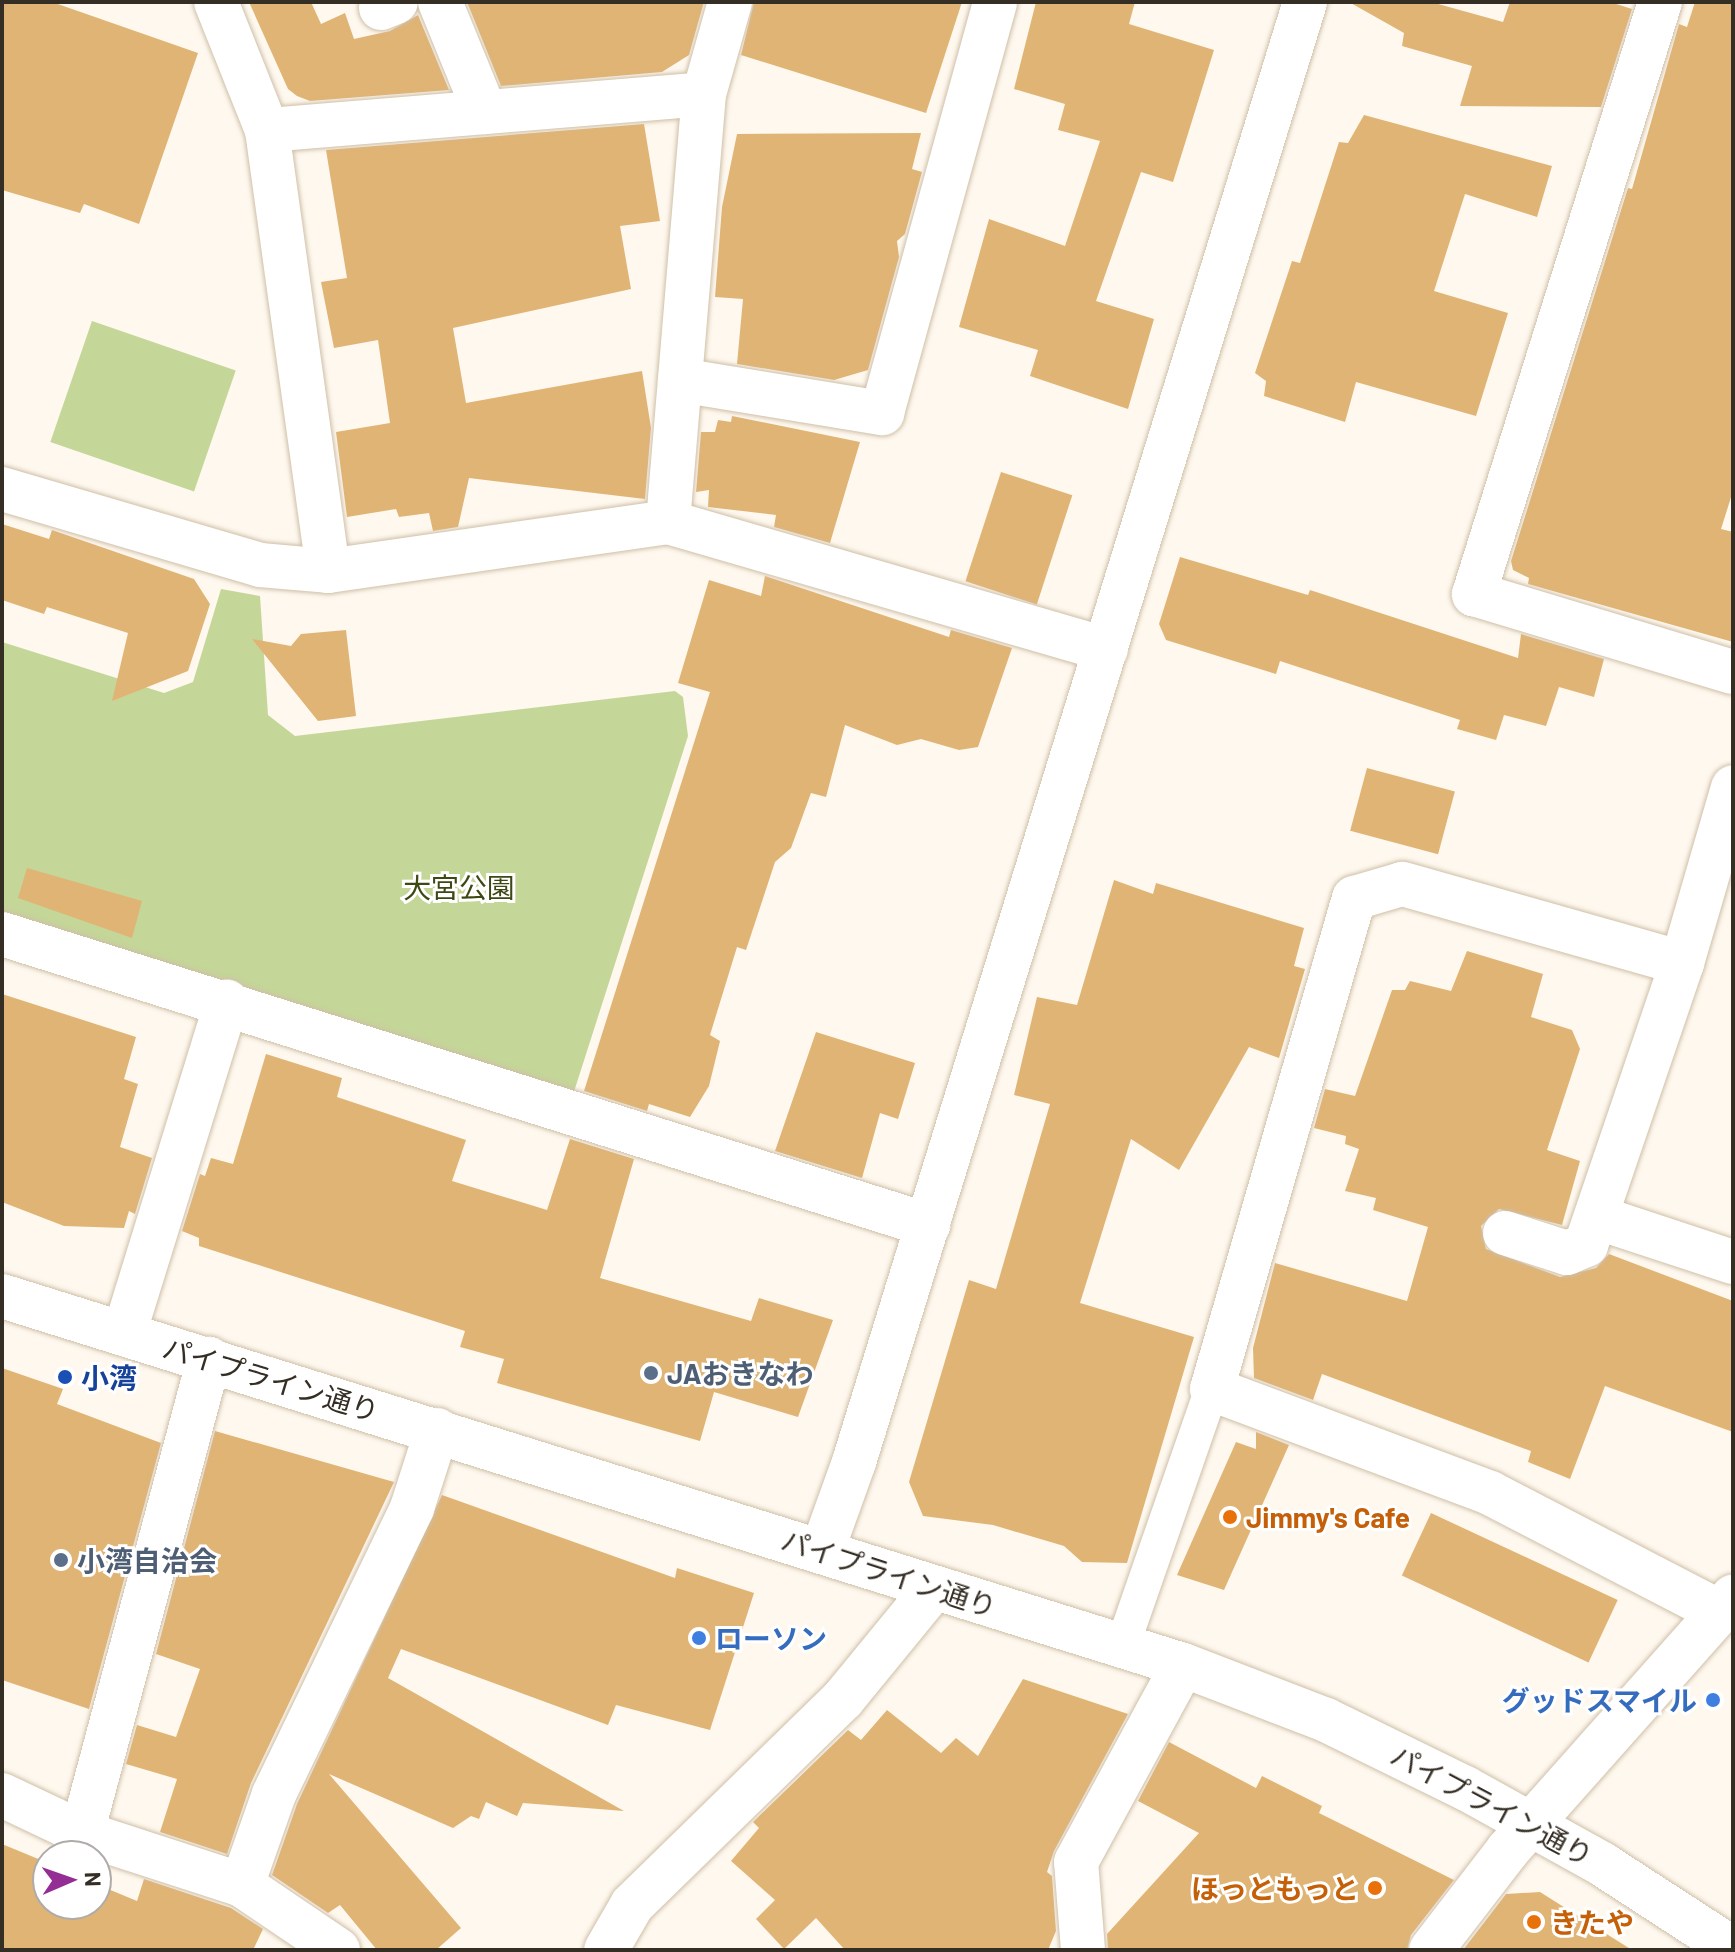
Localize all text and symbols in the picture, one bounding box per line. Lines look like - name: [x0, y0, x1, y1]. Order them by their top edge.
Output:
- park label: 大宮公園: [403, 870, 515, 904]
- street label: パイプライン通り: [159, 1330, 383, 1428]
- place label: JAおきなわ: [667, 1356, 814, 1390]
- place label: 小湾: [81, 1360, 137, 1394]
- marker: JAおきなわ: [642, 1364, 660, 1382]
- marker: 小湾: [56, 1368, 74, 1386]
- place label: Jimmy's Cafe: [1246, 1500, 1410, 1534]
- marker: Jimmy's Cafe: [1221, 1508, 1239, 1526]
- street label: パイプライン通り: [777, 1522, 1001, 1624]
- place label: 小湾自治会: [77, 1543, 217, 1577]
- marker: 小湾自治会: [52, 1551, 70, 1569]
- place label: ローソン: [715, 1621, 827, 1655]
- marker: ローソン: [690, 1629, 708, 1647]
- place label: グッドスマイル: [1501, 1683, 1697, 1717]
- marker: グッドスマイル: [1704, 1691, 1722, 1709]
- street label: パイプライン通り: [1385, 1738, 1599, 1872]
- north arrow: [32, 1840, 112, 1920]
- text: N: [81, 1871, 107, 1887]
- place label: ほっともっと: [1191, 1871, 1359, 1905]
- marker: ほっともっと: [1366, 1879, 1384, 1897]
- place label: きたや: [1550, 1905, 1634, 1939]
- marker: きたや: [1525, 1913, 1543, 1931]

